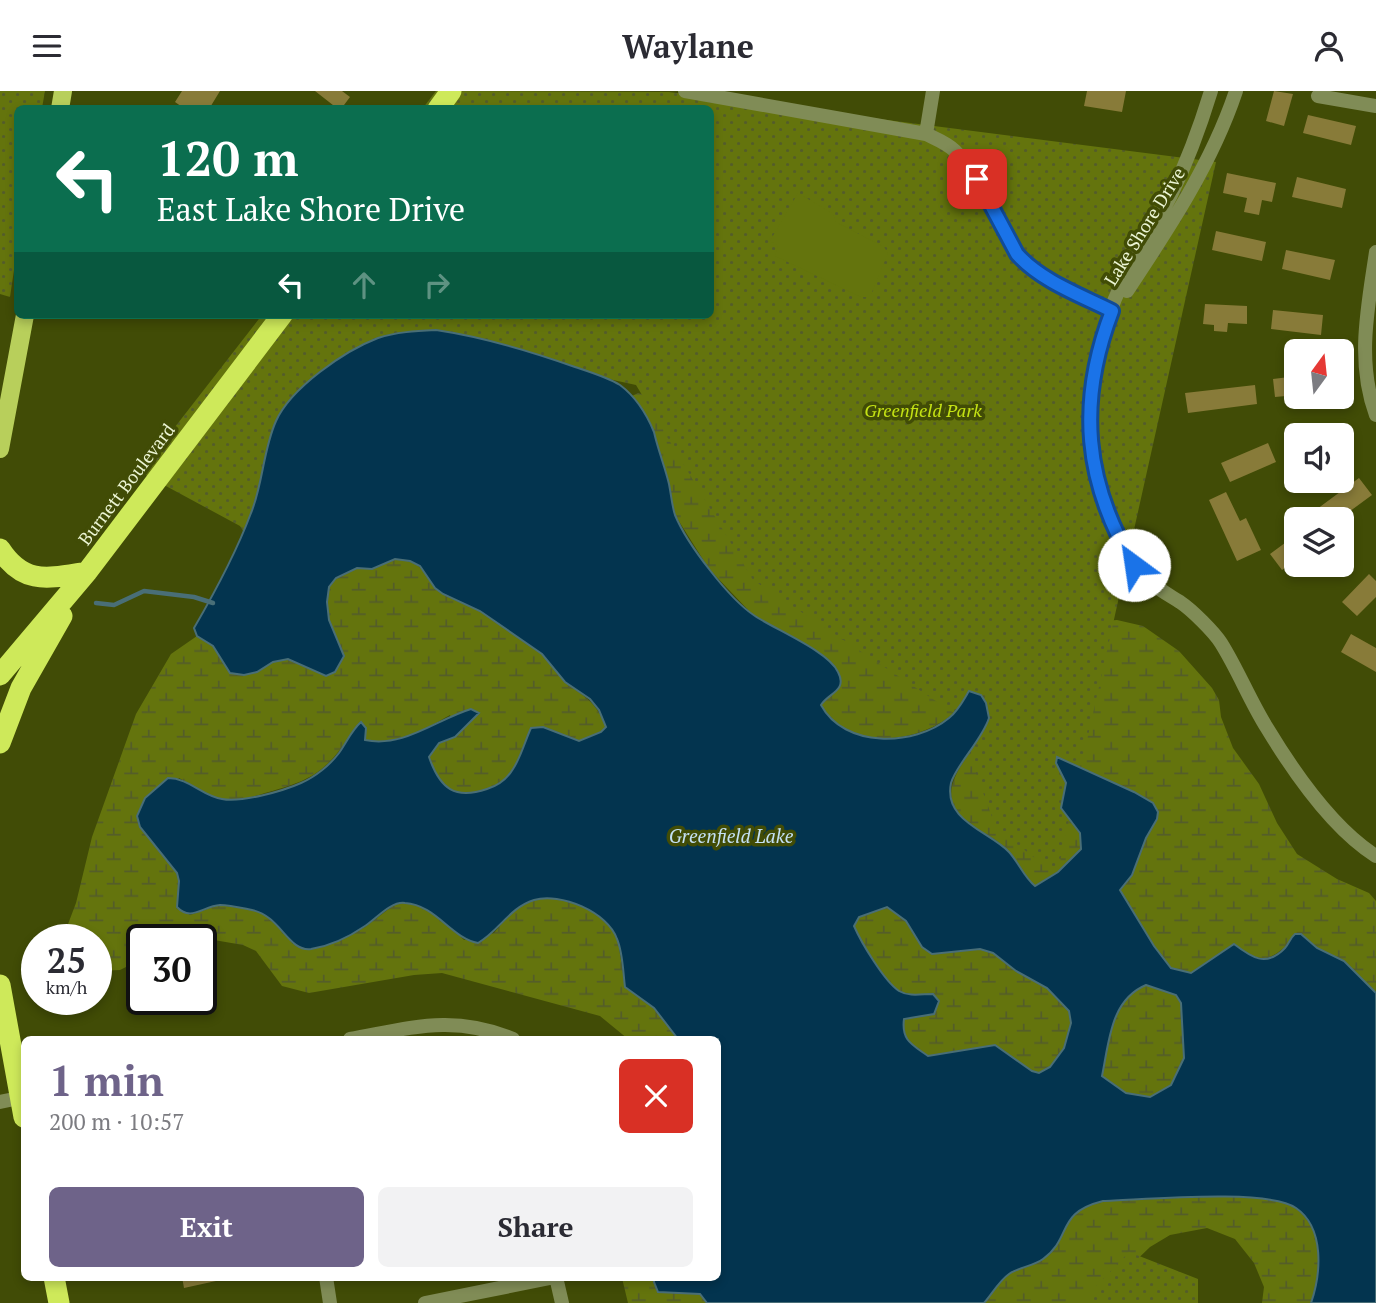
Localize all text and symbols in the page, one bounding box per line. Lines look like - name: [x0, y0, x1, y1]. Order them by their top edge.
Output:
- text: Waylane: [622, 25, 754, 67]
- icon: menu: [28, 27, 66, 65]
- icon: person: [1310, 27, 1348, 65]
- text: 120 m: [157, 125, 299, 190]
- icon: left: [42, 133, 133, 224]
- pin: [947, 149, 1007, 209]
- icon: arrive: [958, 160, 996, 198]
- street label: Lake Shore Drive: [1098, 162, 1190, 290]
- text: East Lake Shore Drive: [157, 188, 465, 230]
- icon: left: [272, 266, 310, 304]
- icon: ahead: [345, 266, 383, 304]
- icon: right: [418, 266, 456, 304]
- north arrow: [1284, 339, 1354, 409]
- map controls: [1284, 339, 1354, 577]
- park label: Greenfield Park: [864, 398, 982, 422]
- street label: Burnett Boulevard: [72, 418, 180, 550]
- button: sound: [1284, 423, 1354, 493]
- button: layers: [1284, 507, 1354, 577]
- position arrow: [1097, 528, 1171, 602]
- water label: Greenfield Lake: [669, 823, 794, 848]
- speed limit sign: 30: [126, 924, 217, 1015]
- text: 25: [47, 937, 86, 983]
- text: km/h: [46, 975, 87, 999]
- text: 1 min: [49, 1052, 164, 1108]
- button: close: [619, 1059, 693, 1133]
- text: 200 m · 10:57: [49, 1106, 184, 1137]
- button: Exit: [49, 1187, 364, 1267]
- button: Share: [378, 1187, 693, 1267]

